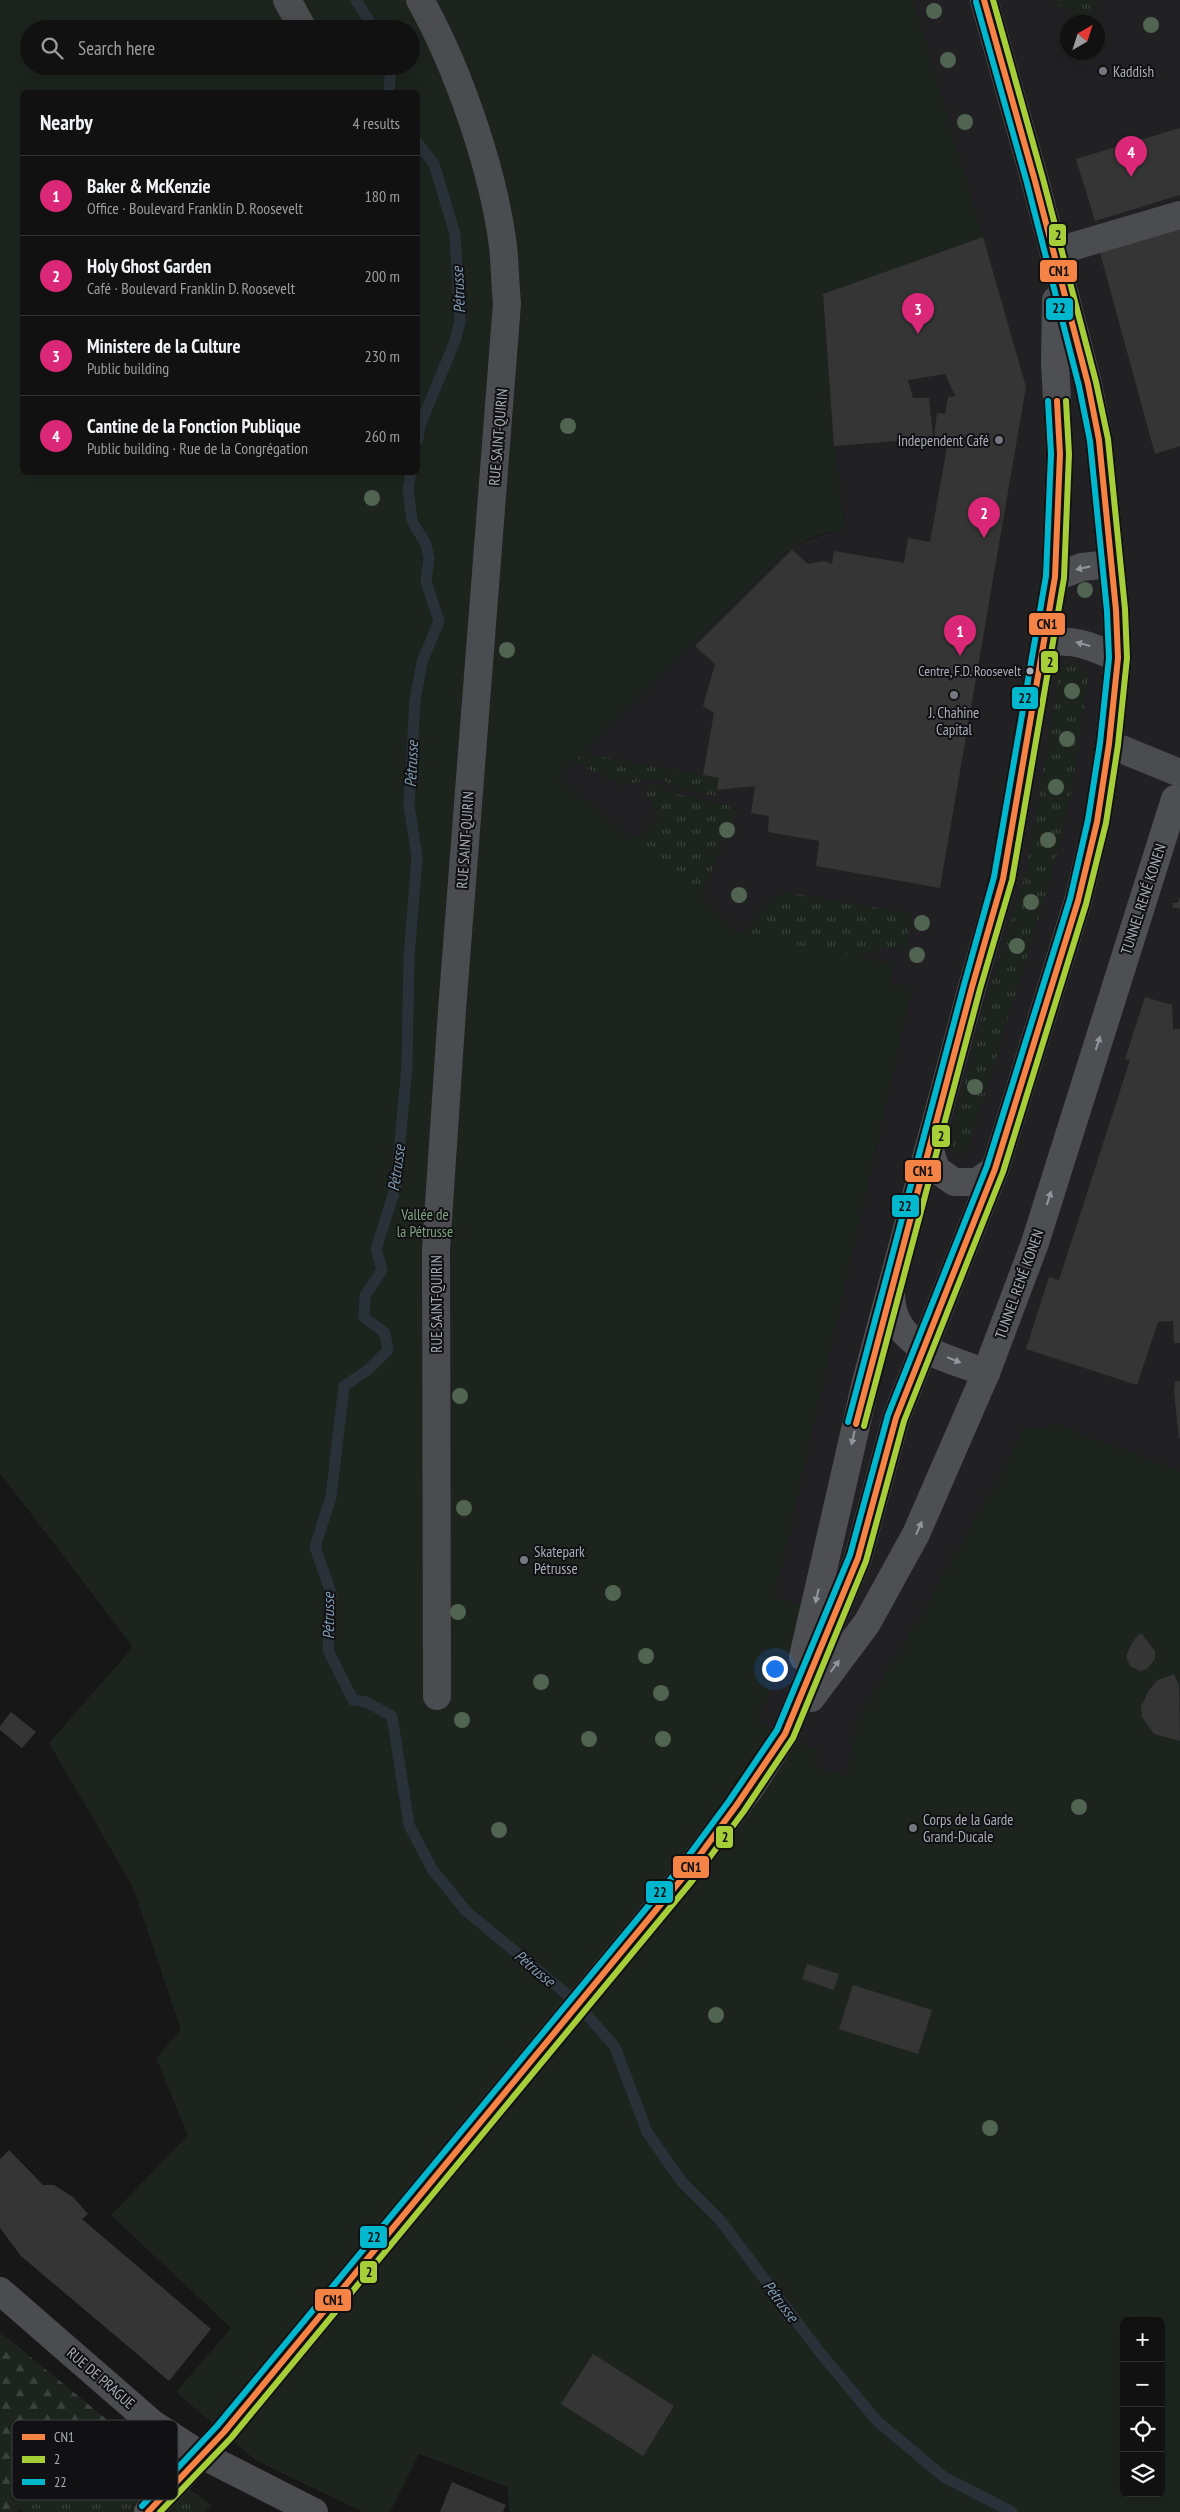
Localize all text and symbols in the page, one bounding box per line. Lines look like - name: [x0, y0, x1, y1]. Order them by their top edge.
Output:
- north arrow: [1060, 15, 1105, 60]
- search box: [20, 20, 420, 75]
- icon: search: [38, 34, 66, 62]
- text: Search here: [78, 36, 155, 60]
- place label: Kaddish: [1113, 62, 1154, 81]
- marker: Kaddish: [1097, 65, 1109, 77]
- text: Nearby: [40, 109, 93, 136]
- text: 4 results: [353, 113, 400, 133]
- pin: 4: [1115, 136, 1147, 177]
- text: Baker & McKenzie: [87, 174, 211, 198]
- text: 1: [52, 186, 60, 206]
- text: 180 m: [365, 186, 400, 206]
- text: Office · Boulevard Franklin D. Roosevelt: [87, 198, 303, 218]
- line badge: 2: [1048, 223, 1067, 247]
- text: 2: [1055, 226, 1061, 244]
- text: Holy Ghost Garden: [87, 254, 211, 278]
- line badge: CN1: [1039, 259, 1078, 283]
- text: CN1: [1049, 262, 1069, 280]
- water label: Pétrusse: [447, 265, 469, 314]
- text: 2: [52, 266, 60, 286]
- text: 200 m: [365, 266, 400, 286]
- text: Café · Boulevard Franklin D. Roosevelt: [87, 278, 295, 298]
- pin: 3: [902, 293, 934, 334]
- line badge: 22: [1045, 297, 1074, 321]
- text: 22: [1052, 299, 1066, 317]
- text: Ministere de la Culture: [87, 334, 241, 358]
- text: 3: [52, 346, 60, 366]
- text: 230 m: [365, 346, 400, 366]
- text: Public building: [87, 358, 169, 378]
- street label: RUE SAINT-QUIRIN: [484, 388, 512, 486]
- text: Cantine de la Fonction Publique: [87, 414, 301, 438]
- text: 4: [52, 426, 60, 446]
- text: 260 m: [365, 426, 400, 446]
- place label: Independent Café: [898, 431, 989, 450]
- marker: Independent Café: [993, 434, 1005, 446]
- text: Public building · Rue de la Congrégation: [87, 438, 308, 458]
- pin: 2: [968, 497, 1000, 538]
- one-way arrow: [1075, 564, 1090, 572]
- line badge: CN1: [1028, 612, 1066, 636]
- pin: 1: [944, 615, 976, 656]
- text: CN1: [1037, 615, 1057, 633]
- one-way arrow: [1075, 640, 1090, 648]
- line badge: 2: [1040, 650, 1059, 674]
- text: 2: [1047, 653, 1053, 671]
- place label: Centre, F.D. Roosevelt: [918, 662, 1021, 680]
- marker: Centre, F.D. Roosevelt: [1025, 666, 1035, 676]
- line badge: 22: [1011, 686, 1039, 710]
- marker: J. Chahine Capital: [948, 689, 960, 701]
- text: 22: [1018, 689, 1032, 707]
- place label: J. Chahine Capital: [928, 703, 979, 739]
- water label: Pétrusse: [400, 739, 422, 788]
- street label: RUE SAINT-QUIRIN: [452, 791, 478, 889]
- street label: TUNNEL RENÉ KONEN: [1116, 841, 1170, 957]
- one-way arrow: [1094, 1035, 1102, 1050]
- line badge: 2: [931, 1124, 951, 1148]
- text: 2: [938, 1127, 944, 1145]
- water label: Pétrusse: [383, 1142, 409, 1192]
- line badge: CN1: [904, 1159, 942, 1183]
- text: CN1: [913, 1162, 933, 1180]
- one-way arrow: [1045, 1190, 1053, 1205]
- line badge: 22: [891, 1194, 920, 1218]
- text: 22: [898, 1197, 912, 1215]
- park label: Vallée de la Pétrusse: [397, 1205, 453, 1241]
- street label: TUNNEL RENÉ KONEN: [990, 1227, 1048, 1341]
- street label: RUE SAINT-QUIRIN: [427, 1255, 446, 1353]
- one-way arrow: [947, 1357, 961, 1365]
- one-way arrow: [849, 1430, 857, 1445]
- one-way arrow: [915, 1521, 923, 1535]
- place label: Skatepark Pétrusse: [534, 1542, 585, 1578]
- marker: Skatepark Pétrusse: [518, 1554, 530, 1566]
- one-way arrow: [813, 1589, 821, 1604]
- water label: Pétrusse: [318, 1591, 338, 1639]
- your location: [762, 1656, 788, 1682]
- one-way arrow: [830, 1660, 840, 1673]
- place label: Corps de la Garde Grand-Ducale: [923, 1810, 1014, 1846]
- marker: Corps de la Garde Grand-Ducale: [907, 1822, 919, 1834]
- line badge: 2: [715, 1825, 734, 1849]
- text: 2: [722, 1828, 728, 1846]
- line badge: CN1: [672, 1855, 710, 1879]
- text: CN1: [681, 1858, 701, 1876]
- line badge: 22: [645, 1880, 674, 1904]
- text: 22: [653, 1883, 667, 1901]
- water label: Pétrusse: [511, 1945, 560, 1992]
- line badge: 22: [359, 2225, 388, 2249]
- text: 22: [367, 2228, 381, 2246]
- line badge: 2: [359, 2260, 378, 2284]
- text: 2: [366, 2263, 372, 2281]
- water label: Pétrusse: [759, 2276, 804, 2327]
- line badge: CN1: [314, 2288, 352, 2312]
- text: CN1: [323, 2291, 343, 2309]
- map controls: [1120, 2317, 1165, 2497]
- button: +: [1120, 2317, 1165, 2362]
- street label: RUE DE PRAGUE: [63, 2343, 139, 2413]
- button: −: [1120, 2362, 1165, 2407]
- button: locate: [1120, 2407, 1165, 2452]
- legend: [12, 2420, 178, 2500]
- text: CN1: [54, 2428, 74, 2446]
- text: 2: [54, 2450, 60, 2468]
- button: layers: [1120, 2452, 1165, 2497]
- text: 22: [54, 2473, 67, 2491]

